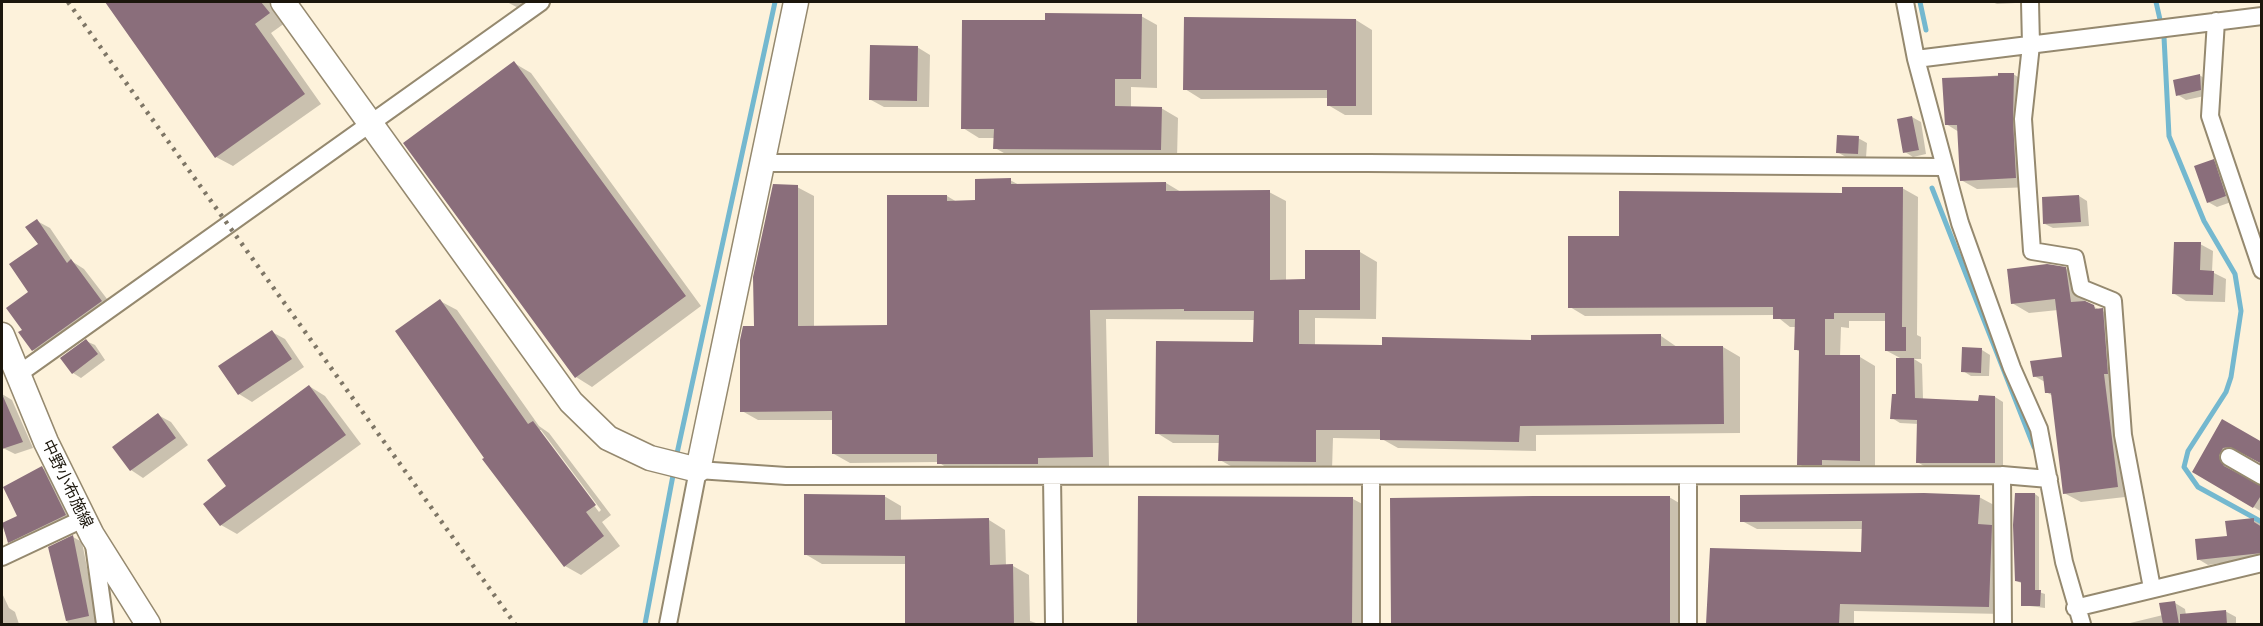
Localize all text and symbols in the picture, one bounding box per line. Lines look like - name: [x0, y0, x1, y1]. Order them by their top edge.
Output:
- street label: 中野小布施線: [37, 437, 97, 531]

